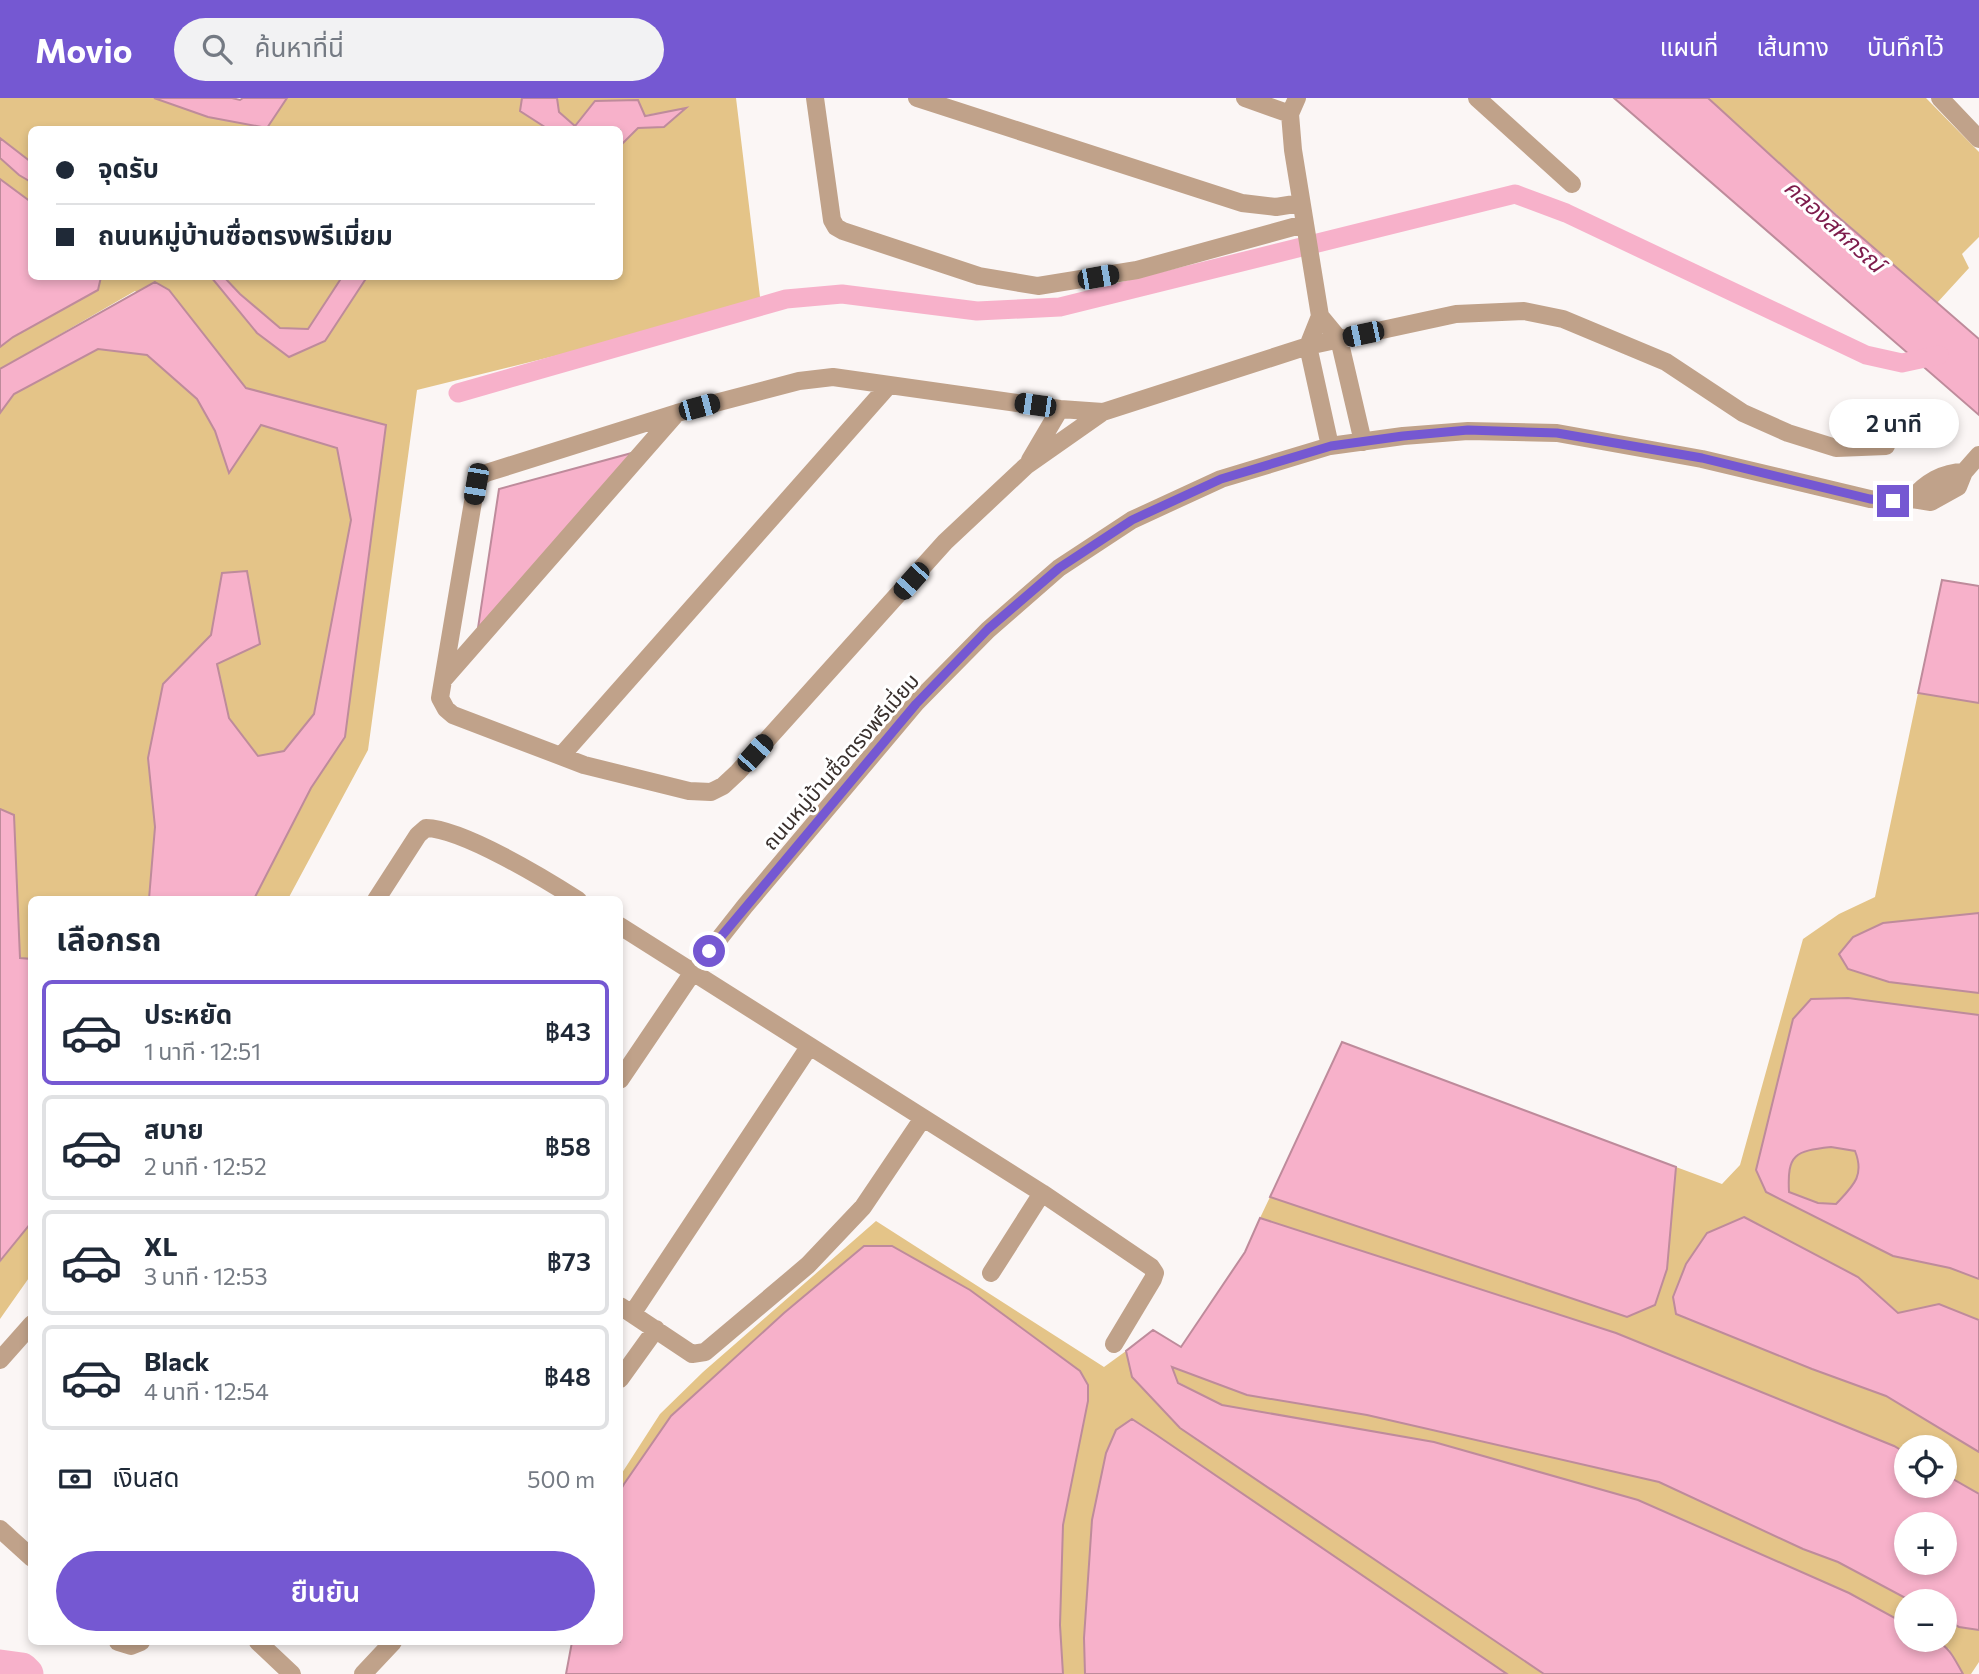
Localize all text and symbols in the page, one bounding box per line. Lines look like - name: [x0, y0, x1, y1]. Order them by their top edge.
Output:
- search box: [174, 18, 664, 81]
- text: Movio: [35, 29, 132, 70]
- icon: search: [198, 30, 236, 68]
- text: ค้นหาที่นี่: [254, 31, 344, 62]
- text: แผนที่: [1660, 32, 1718, 61]
- text: เส้นทาง: [1756, 32, 1829, 61]
- text: บันทึกไว้: [1867, 32, 1944, 61]
- text: จุดรับ: [98, 152, 159, 183]
- water label: คลองสหกรณ์: [1779, 173, 1894, 280]
- text: ถนนหมู่บ้านซื่อตรงพรีเมี่ยม: [98, 219, 393, 250]
- car: [1076, 263, 1121, 291]
- car: [1341, 319, 1386, 349]
- car: [676, 391, 723, 423]
- car: [1013, 392, 1058, 418]
- callout: 2 นาที: [1828, 400, 1958, 448]
- text: 2 นาที: [1866, 409, 1922, 437]
- car: [463, 461, 490, 507]
- route end: [1877, 485, 1909, 517]
- car: [890, 558, 933, 604]
- street label: ถนนหมู่บ้านซื่อตรงพรีเมี่ยม: [756, 667, 925, 856]
- car: [734, 730, 777, 776]
- text: เลือกรถ: [56, 918, 161, 958]
- route start: [693, 935, 725, 967]
- text: ประหยัด: [144, 998, 232, 1029]
- icon: car: [60, 1001, 123, 1064]
- text: ฿43: [545, 1015, 591, 1046]
- text: 1 นาที · 12:51: [144, 1037, 261, 1065]
- text: สบาย: [144, 1113, 204, 1144]
- icon: car: [60, 1116, 123, 1179]
- text: ฿58: [545, 1130, 591, 1161]
- text: 2 นาที · 12:52: [144, 1152, 267, 1180]
- text: XL: [144, 1230, 178, 1261]
- icon: car: [60, 1231, 123, 1294]
- text: ฿73: [547, 1245, 591, 1276]
- text: 3 นาที · 12:53: [144, 1262, 268, 1290]
- text: Black: [144, 1345, 210, 1376]
- icon: car: [60, 1346, 123, 1409]
- text: ฿48: [544, 1360, 591, 1391]
- text: 4 นาที · 12:54: [144, 1377, 269, 1405]
- map controls: [1894, 1435, 1957, 1652]
- button: locate: [1894, 1435, 1957, 1498]
- icon: cash: [56, 1460, 94, 1498]
- text: เงินสด: [112, 1461, 179, 1492]
- text: 500 m: [527, 1465, 595, 1493]
- button: +: [1894, 1512, 1957, 1575]
- button: ยืนยัน: [56, 1551, 595, 1631]
- button: −: [1894, 1589, 1957, 1652]

